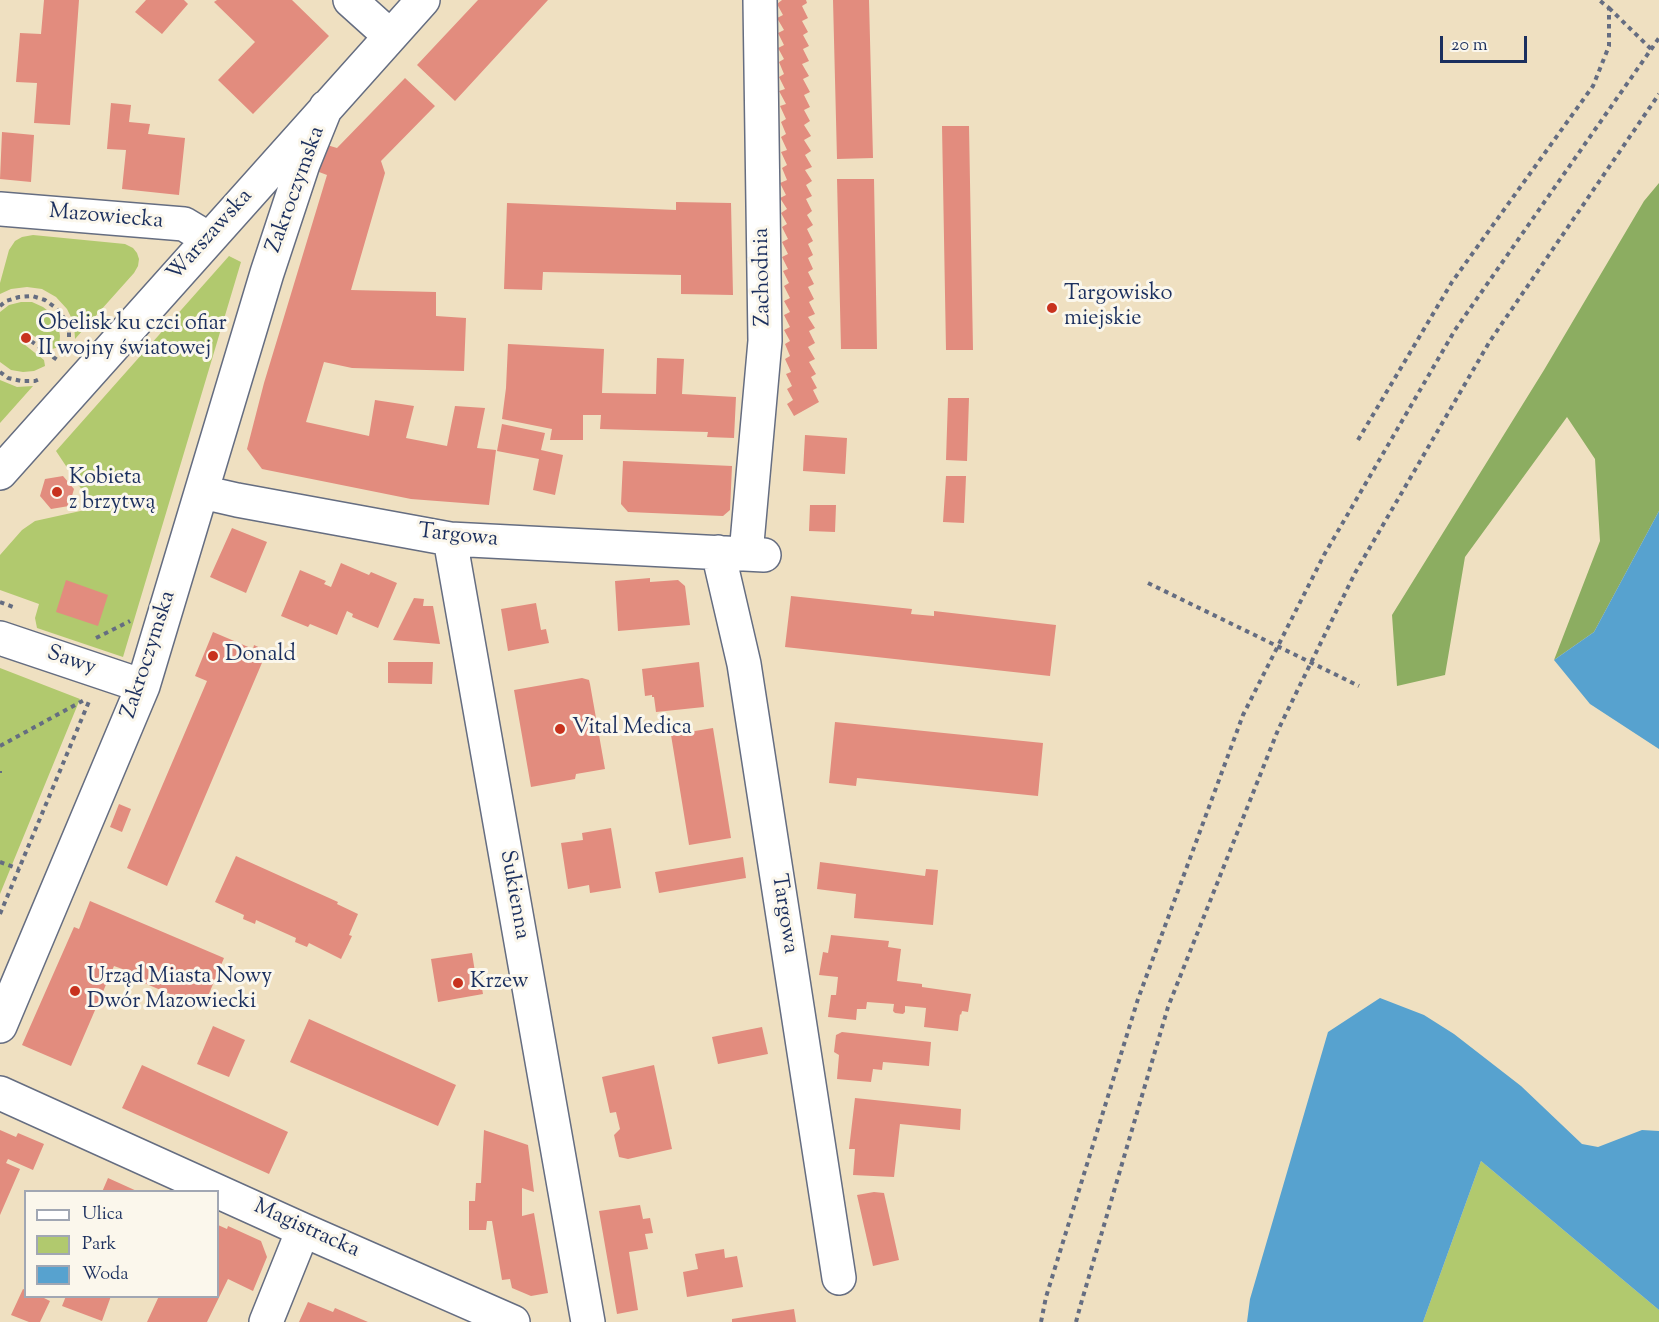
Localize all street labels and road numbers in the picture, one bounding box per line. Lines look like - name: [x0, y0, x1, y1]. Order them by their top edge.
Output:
- street label: Zakroczymska: [262, 123, 332, 257]
- street label: Warszawska: [163, 184, 259, 288]
- street label: Mazowiecka: [48, 200, 164, 236]
- street label: Zachodnia: [750, 227, 778, 327]
- street label: Targowa: [417, 520, 499, 554]
- street label: Zakroczymska: [117, 588, 183, 722]
- street label: Sawy: [43, 641, 99, 683]
- street label: Sukienna: [492, 848, 534, 942]
- street label: Targowa: [764, 872, 802, 956]
- street label: Magistracka: [249, 1195, 363, 1265]

